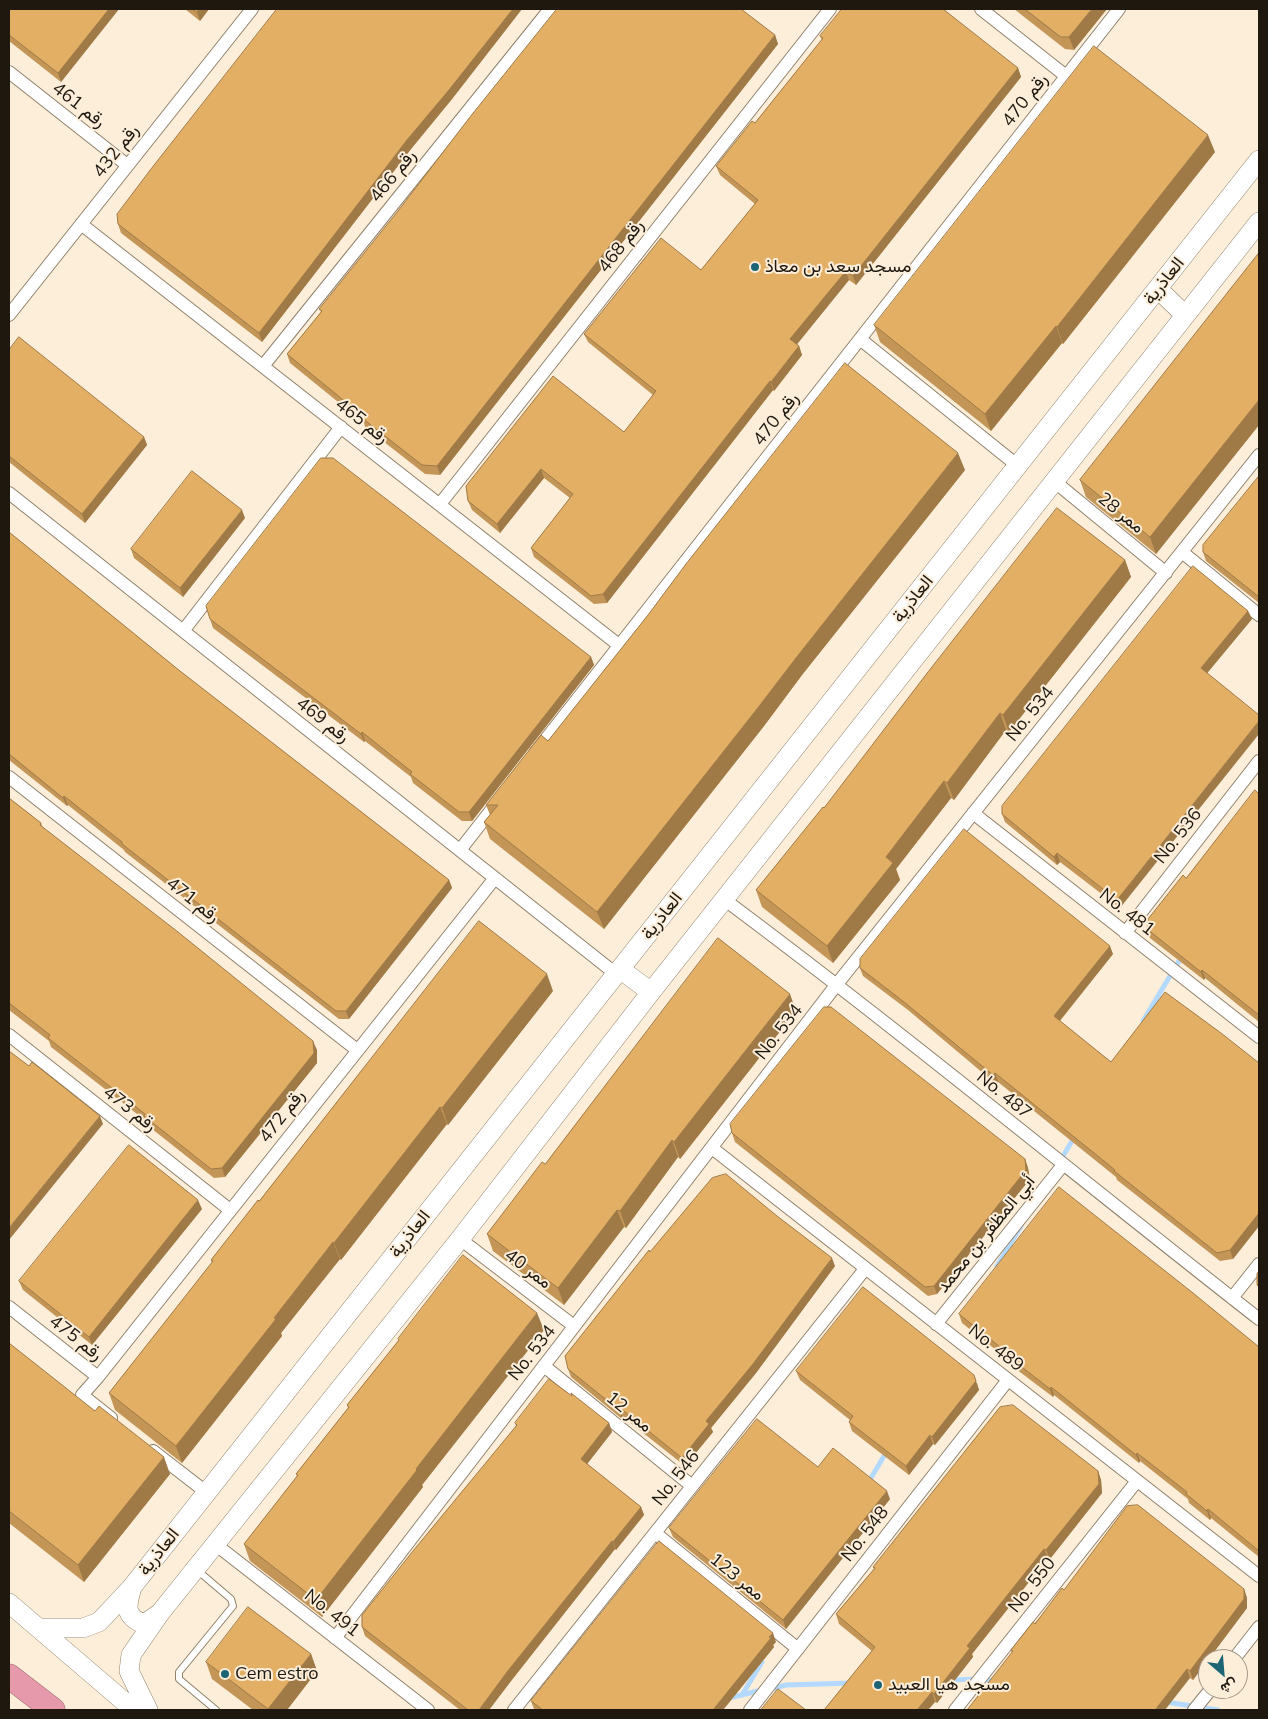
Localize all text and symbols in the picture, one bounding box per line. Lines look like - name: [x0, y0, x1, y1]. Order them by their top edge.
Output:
- street label: رقم 470: [998, 69, 1052, 131]
- street label: رقم 461: [48, 78, 110, 132]
- street label: رقم 432: [89, 120, 143, 182]
- street label: رقم 466: [365, 145, 421, 207]
- street label: رقم 468: [594, 215, 648, 277]
- street label: العاذرية: [1139, 253, 1189, 309]
- place label: مسجد سعد بن معاذ: [765, 256, 911, 278]
- marker: مسجد سعد بن معاذ: [749, 261, 761, 273]
- street label: رقم 470: [749, 388, 803, 450]
- street label: رقم 465: [331, 394, 393, 448]
- street label: ممر 28: [1094, 488, 1148, 538]
- street label: العاذرية: [888, 571, 938, 627]
- street label: No. 534: [1001, 682, 1059, 746]
- street label: رقم 469: [292, 693, 354, 747]
- street label: No. 536: [1150, 804, 1206, 868]
- street label: رقم 471: [162, 873, 224, 927]
- street label: No. 481: [1095, 884, 1159, 940]
- street label: العاذرية: [637, 888, 687, 944]
- street label: No. 534: [751, 1000, 807, 1064]
- street label: No. 487: [972, 1066, 1036, 1124]
- street label: رقم 473: [99, 1082, 161, 1136]
- street label: رقم 472: [255, 1085, 309, 1147]
- street label: أبي المظفر بن محمد: [932, 1171, 1040, 1297]
- street label: العاذرية: [385, 1206, 435, 1262]
- street label: ممر 40: [500, 1244, 556, 1294]
- street label: رقم 475: [45, 1311, 107, 1365]
- street label: No. 489: [964, 1320, 1028, 1376]
- street label: No. 534: [504, 1321, 560, 1385]
- street label: ممر 12: [602, 1387, 656, 1437]
- street label: No. 546: [648, 1446, 704, 1510]
- street label: No. 548: [837, 1502, 893, 1566]
- street label: العاذرية: [134, 1524, 184, 1580]
- street label: ممر 123: [705, 1548, 769, 1606]
- street label: No. 550: [1004, 1553, 1060, 1617]
- street label: No. 491: [300, 1585, 364, 1641]
- north arrow: [1198, 1649, 1248, 1699]
- place label: Cem estro: [235, 1663, 319, 1685]
- marker: Cem estro: [219, 1668, 231, 1680]
- place label: مسجد هيا العبيد: [888, 1674, 1010, 1696]
- text: ش: [1218, 1675, 1241, 1698]
- marker: مسجد هيا العبيد: [872, 1679, 884, 1691]

